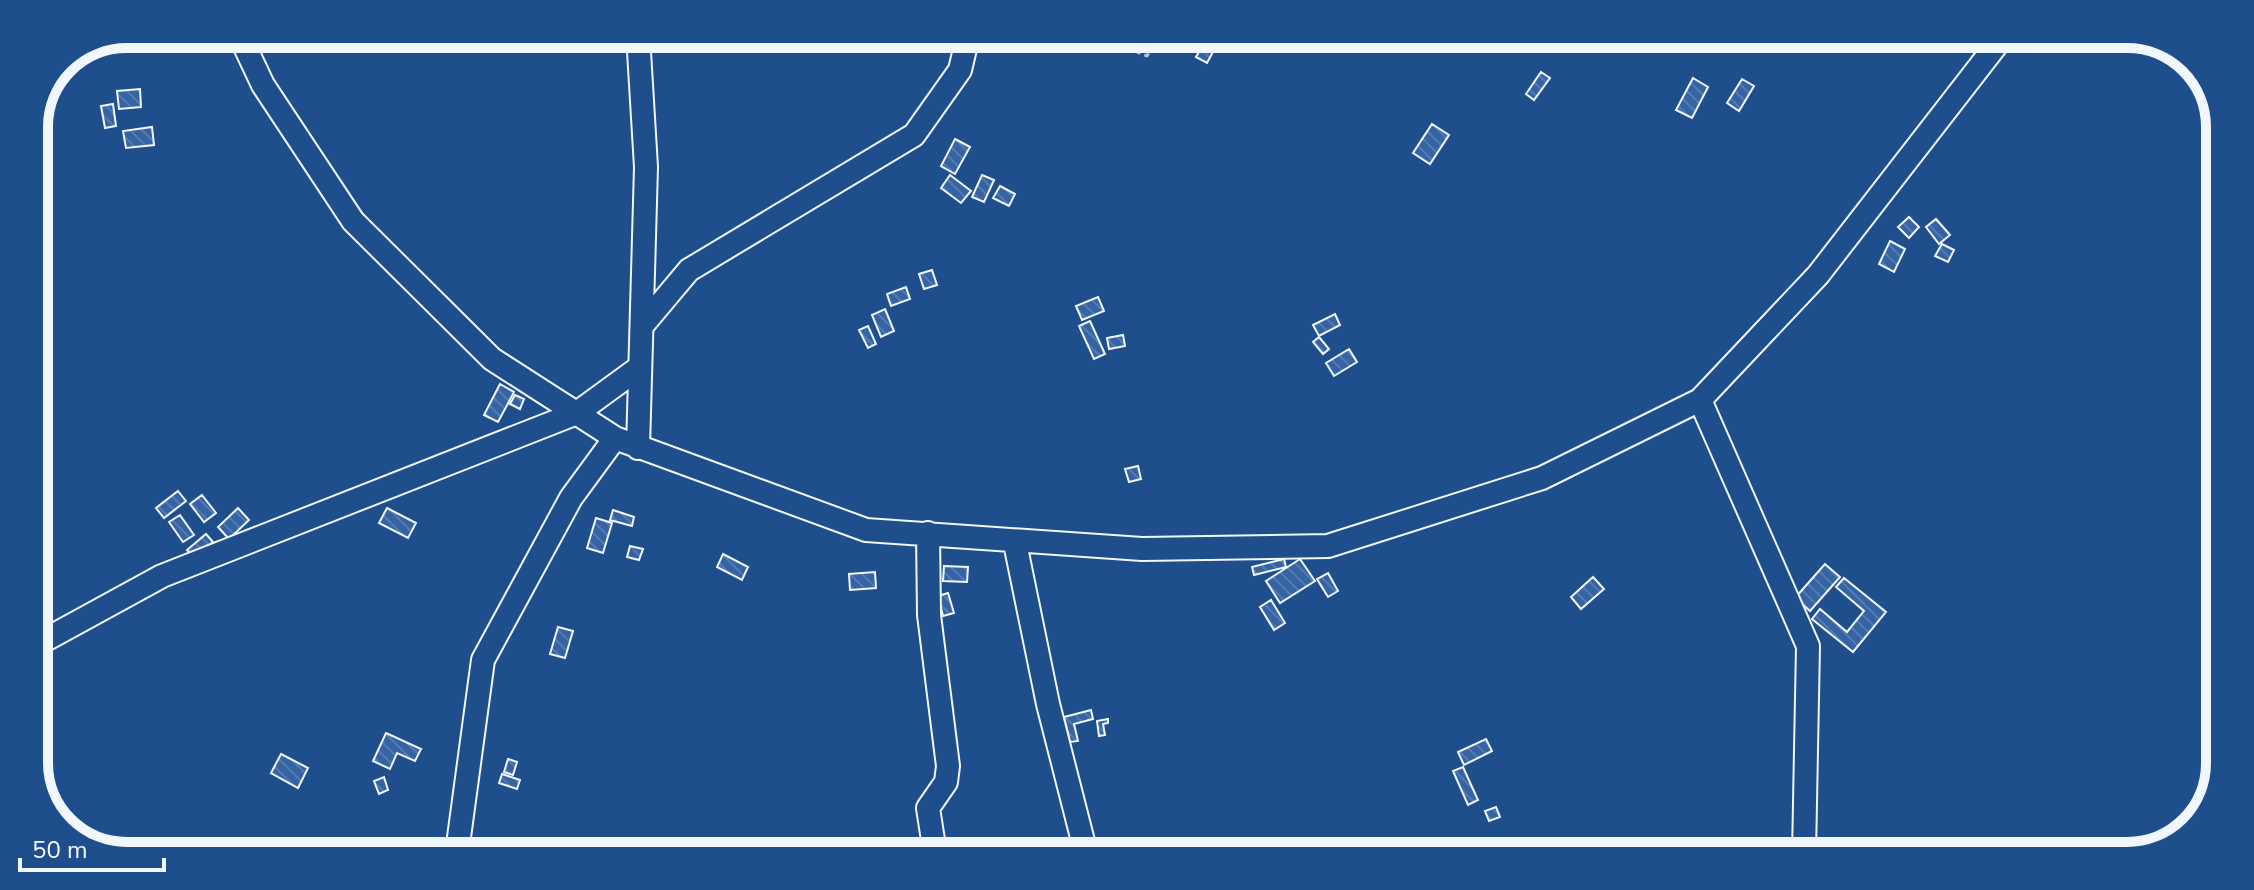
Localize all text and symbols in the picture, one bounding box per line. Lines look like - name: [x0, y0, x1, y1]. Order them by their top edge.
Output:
- scale bar: [20, 822, 164, 872]
- text: 50 m: [32, 834, 88, 866]

